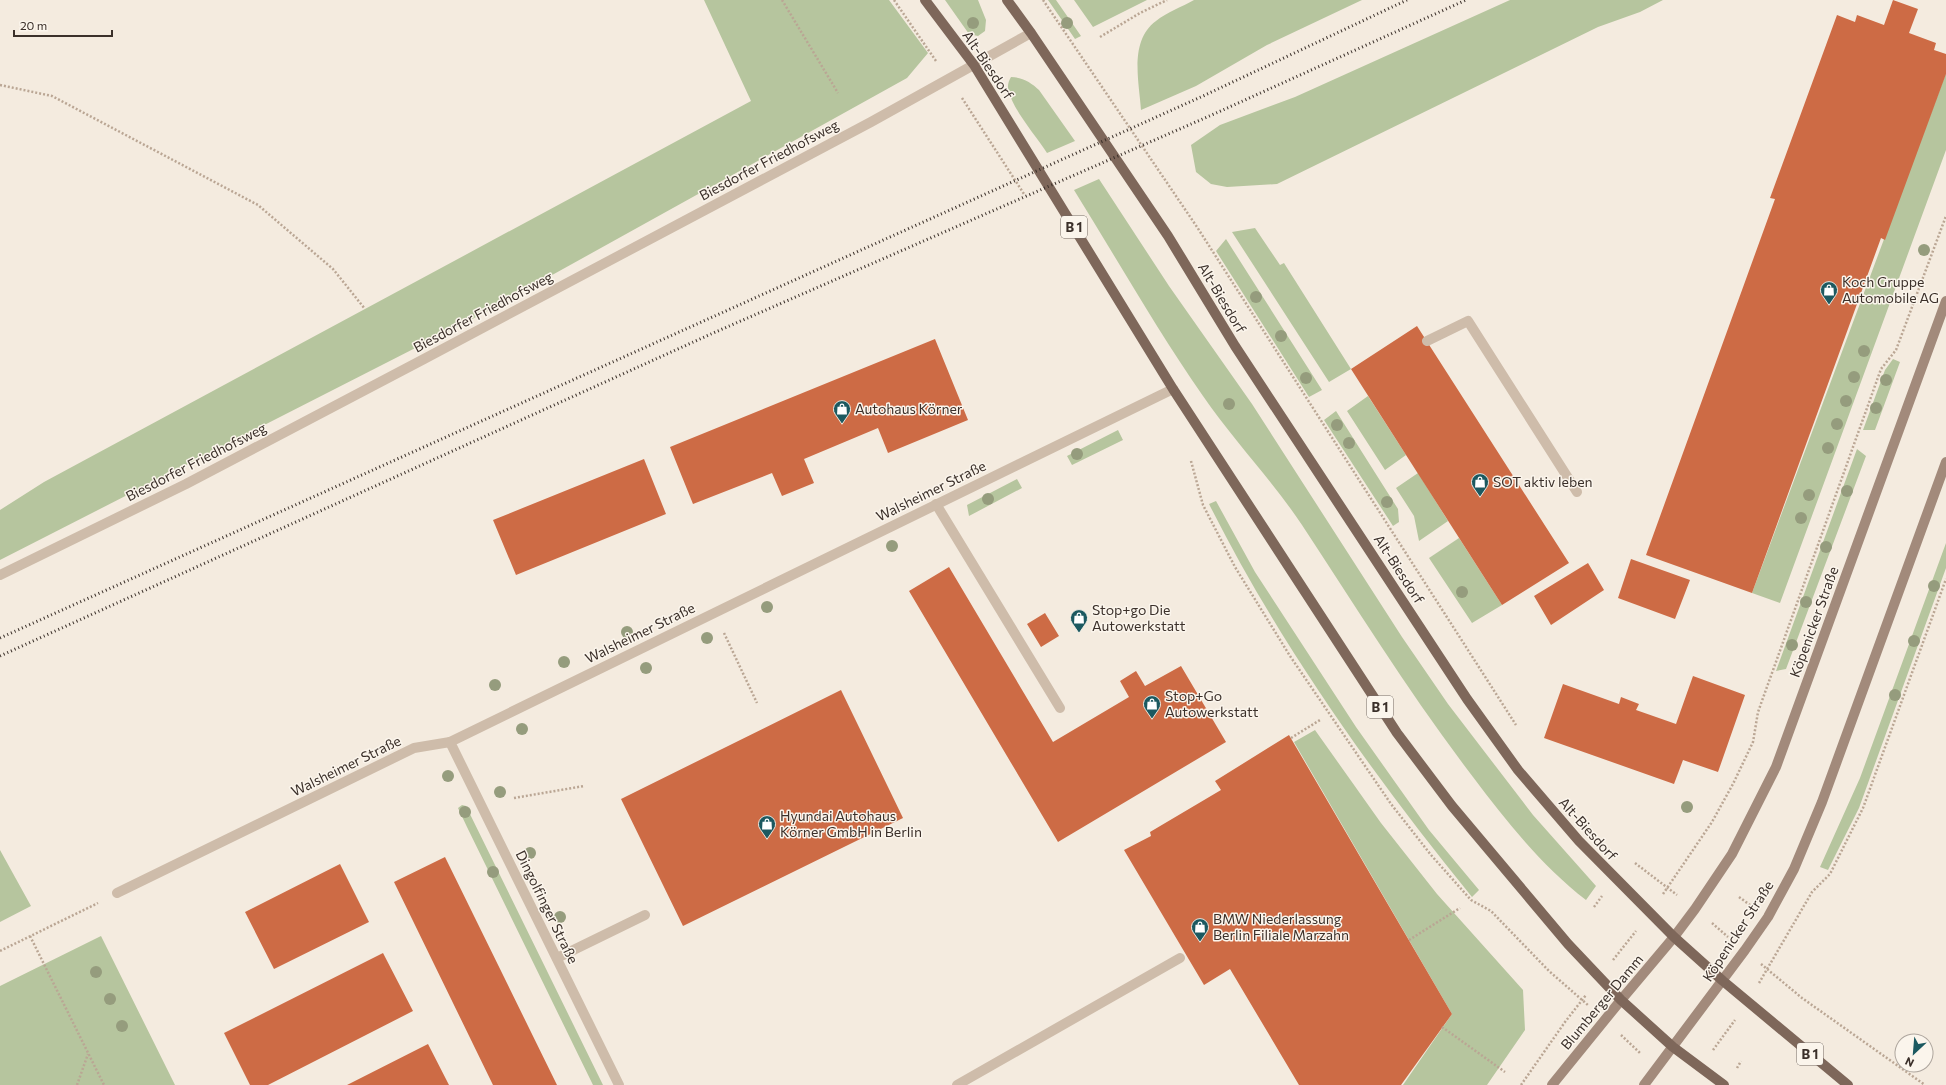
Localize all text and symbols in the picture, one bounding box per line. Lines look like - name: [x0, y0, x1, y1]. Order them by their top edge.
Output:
- scale bar: [14, 12, 112, 38]
- text: 20 m: [20, 18, 47, 32]
- street label: Alt-Biesdorf: [959, 27, 1018, 103]
- street label: Biesdorfer Friedhofsweg: [696, 115, 842, 204]
- road number: B 1: [1061, 216, 1087, 238]
- street label: Alt-Biesdorf: [1195, 260, 1250, 336]
- street label: Biesdorfer Friedhofsweg: [410, 267, 556, 356]
- place label: Koch Gruppe Automobile AG: [1842, 273, 1939, 306]
- shop icon: Koch Gruppe Automobile AG: [1819, 280, 1839, 305]
- shop icon: Autohaus Körner: [832, 399, 852, 424]
- place label: Autohaus Körner: [855, 400, 963, 417]
- street label: Biesdorfer Friedhofsweg: [123, 418, 269, 504]
- street label: Walsheimer Straße: [873, 457, 988, 525]
- shop icon: SOT aktiv leben: [1470, 472, 1490, 497]
- place label: SOT aktiv leben: [1493, 473, 1593, 490]
- street label: Alt-Biesdorf: [1371, 531, 1428, 607]
- street label: Köpenicker Straße: [1786, 564, 1842, 680]
- street label: Walsheimer Straße: [582, 599, 697, 667]
- place label: Stop+go Die Autowerkstatt: [1092, 601, 1186, 634]
- shop icon: Stop+go Die Autowerkstatt: [1069, 608, 1089, 633]
- place label: Stop+Go Autowerkstatt: [1165, 687, 1259, 720]
- shop icon: Stop+Go Autowerkstatt: [1142, 694, 1162, 719]
- road number: B 1: [1367, 696, 1393, 718]
- street label: Walsheimer Straße: [288, 732, 403, 800]
- street label: Alt-Biesdorf: [1556, 794, 1621, 864]
- place label: Hyundai Autohaus Körner GmbH in Berlin: [780, 807, 922, 840]
- shop icon: Hyundai Autohaus Körner GmbH in Berlin: [757, 814, 777, 839]
- street label: Dingolfinger Straße: [513, 847, 582, 966]
- street label: Köpenicker Straße: [1699, 877, 1777, 984]
- place label: BMW Niederlassung Berlin Filiale Marzahn: [1213, 910, 1349, 943]
- shop icon: BMW Niederlassung Berlin Filiale Marzahn: [1190, 917, 1210, 942]
- street label: Blumberger Damm: [1557, 951, 1646, 1053]
- north arrow: [1894, 1033, 1934, 1073]
- road number: B 1: [1797, 1043, 1823, 1065]
- text: N: [1903, 1055, 1916, 1070]

